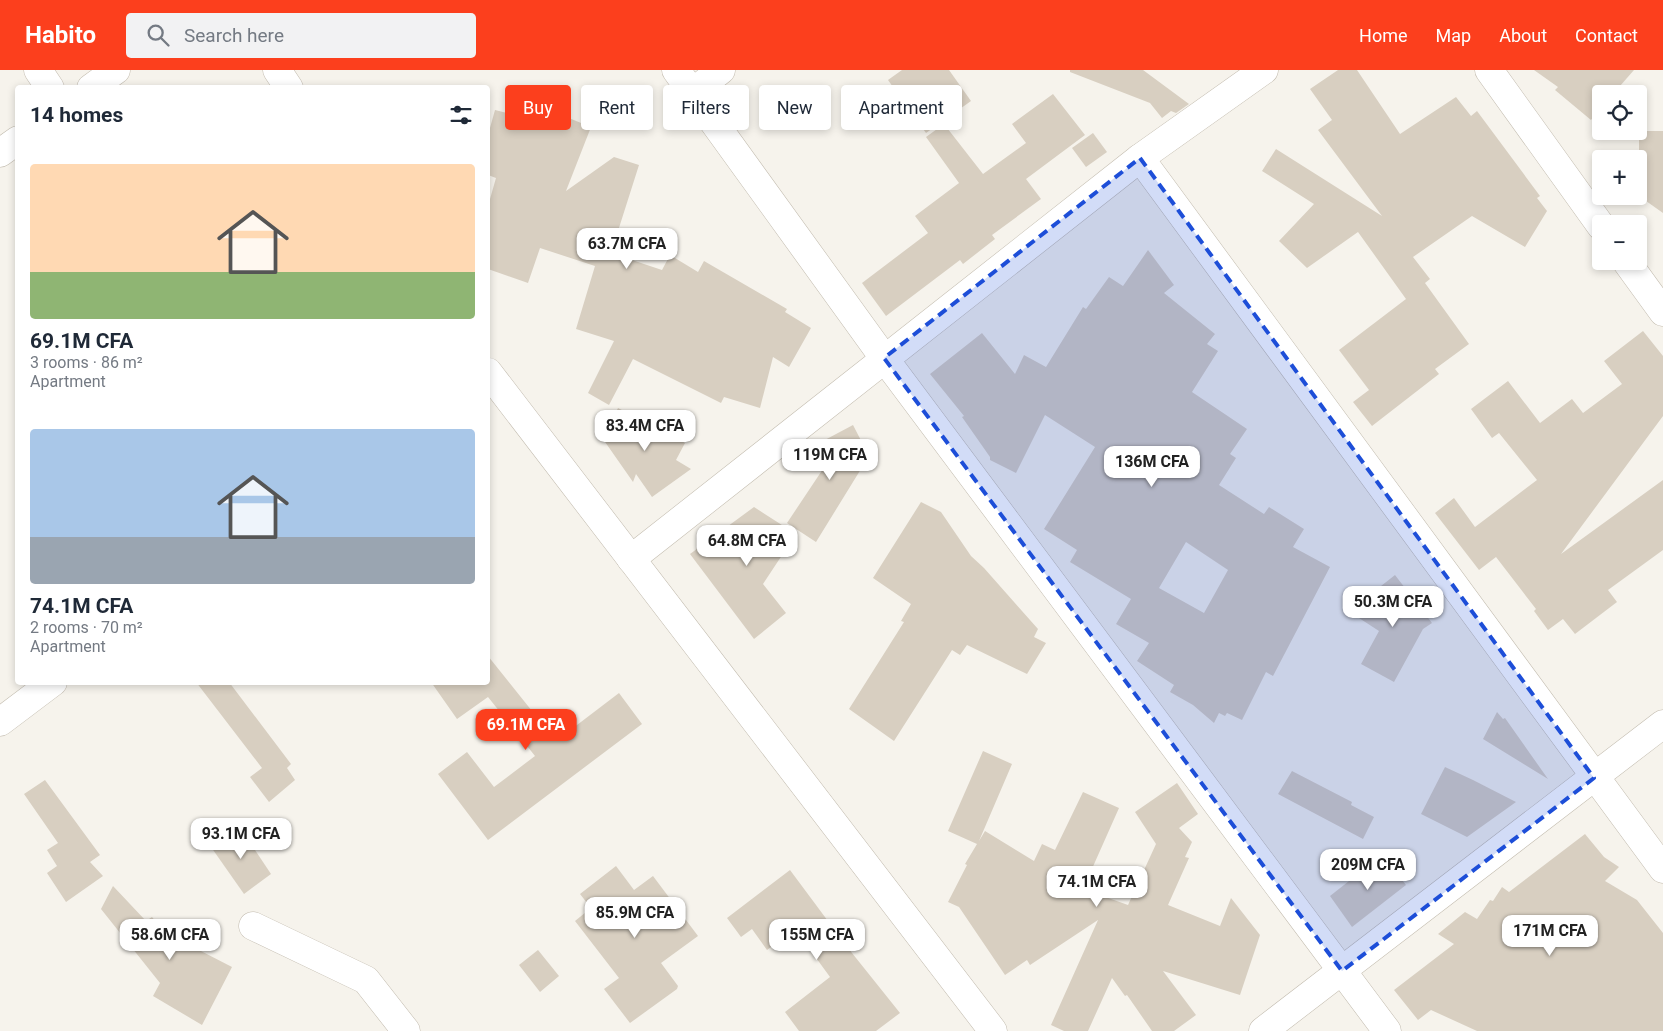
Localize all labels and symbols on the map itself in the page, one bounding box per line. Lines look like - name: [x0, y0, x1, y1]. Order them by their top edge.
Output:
- pin: 63.7M CFA: [570, 228, 684, 270]
- pin: 83.4M CFA: [588, 410, 702, 452]
- pin: 119M CFA: [778, 438, 882, 481]
- pin: 136M CFA: [1100, 446, 1204, 488]
- pin: 64.8M CFA: [690, 524, 804, 567]
- pin: 50.3M CFA: [1336, 586, 1450, 628]
- pin: 69.1M CFA: [469, 708, 583, 751]
- pin: 93.1M CFA: [184, 818, 298, 860]
- pin: 209M CFA: [1316, 848, 1420, 891]
- pin: 74.1M CFA: [1040, 866, 1154, 908]
- pin: 85.9M CFA: [578, 896, 692, 939]
- pin: 171M CFA: [1498, 914, 1602, 957]
- pin: 58.6M CFA: [113, 918, 227, 961]
- pin: 155M CFA: [765, 918, 869, 961]

